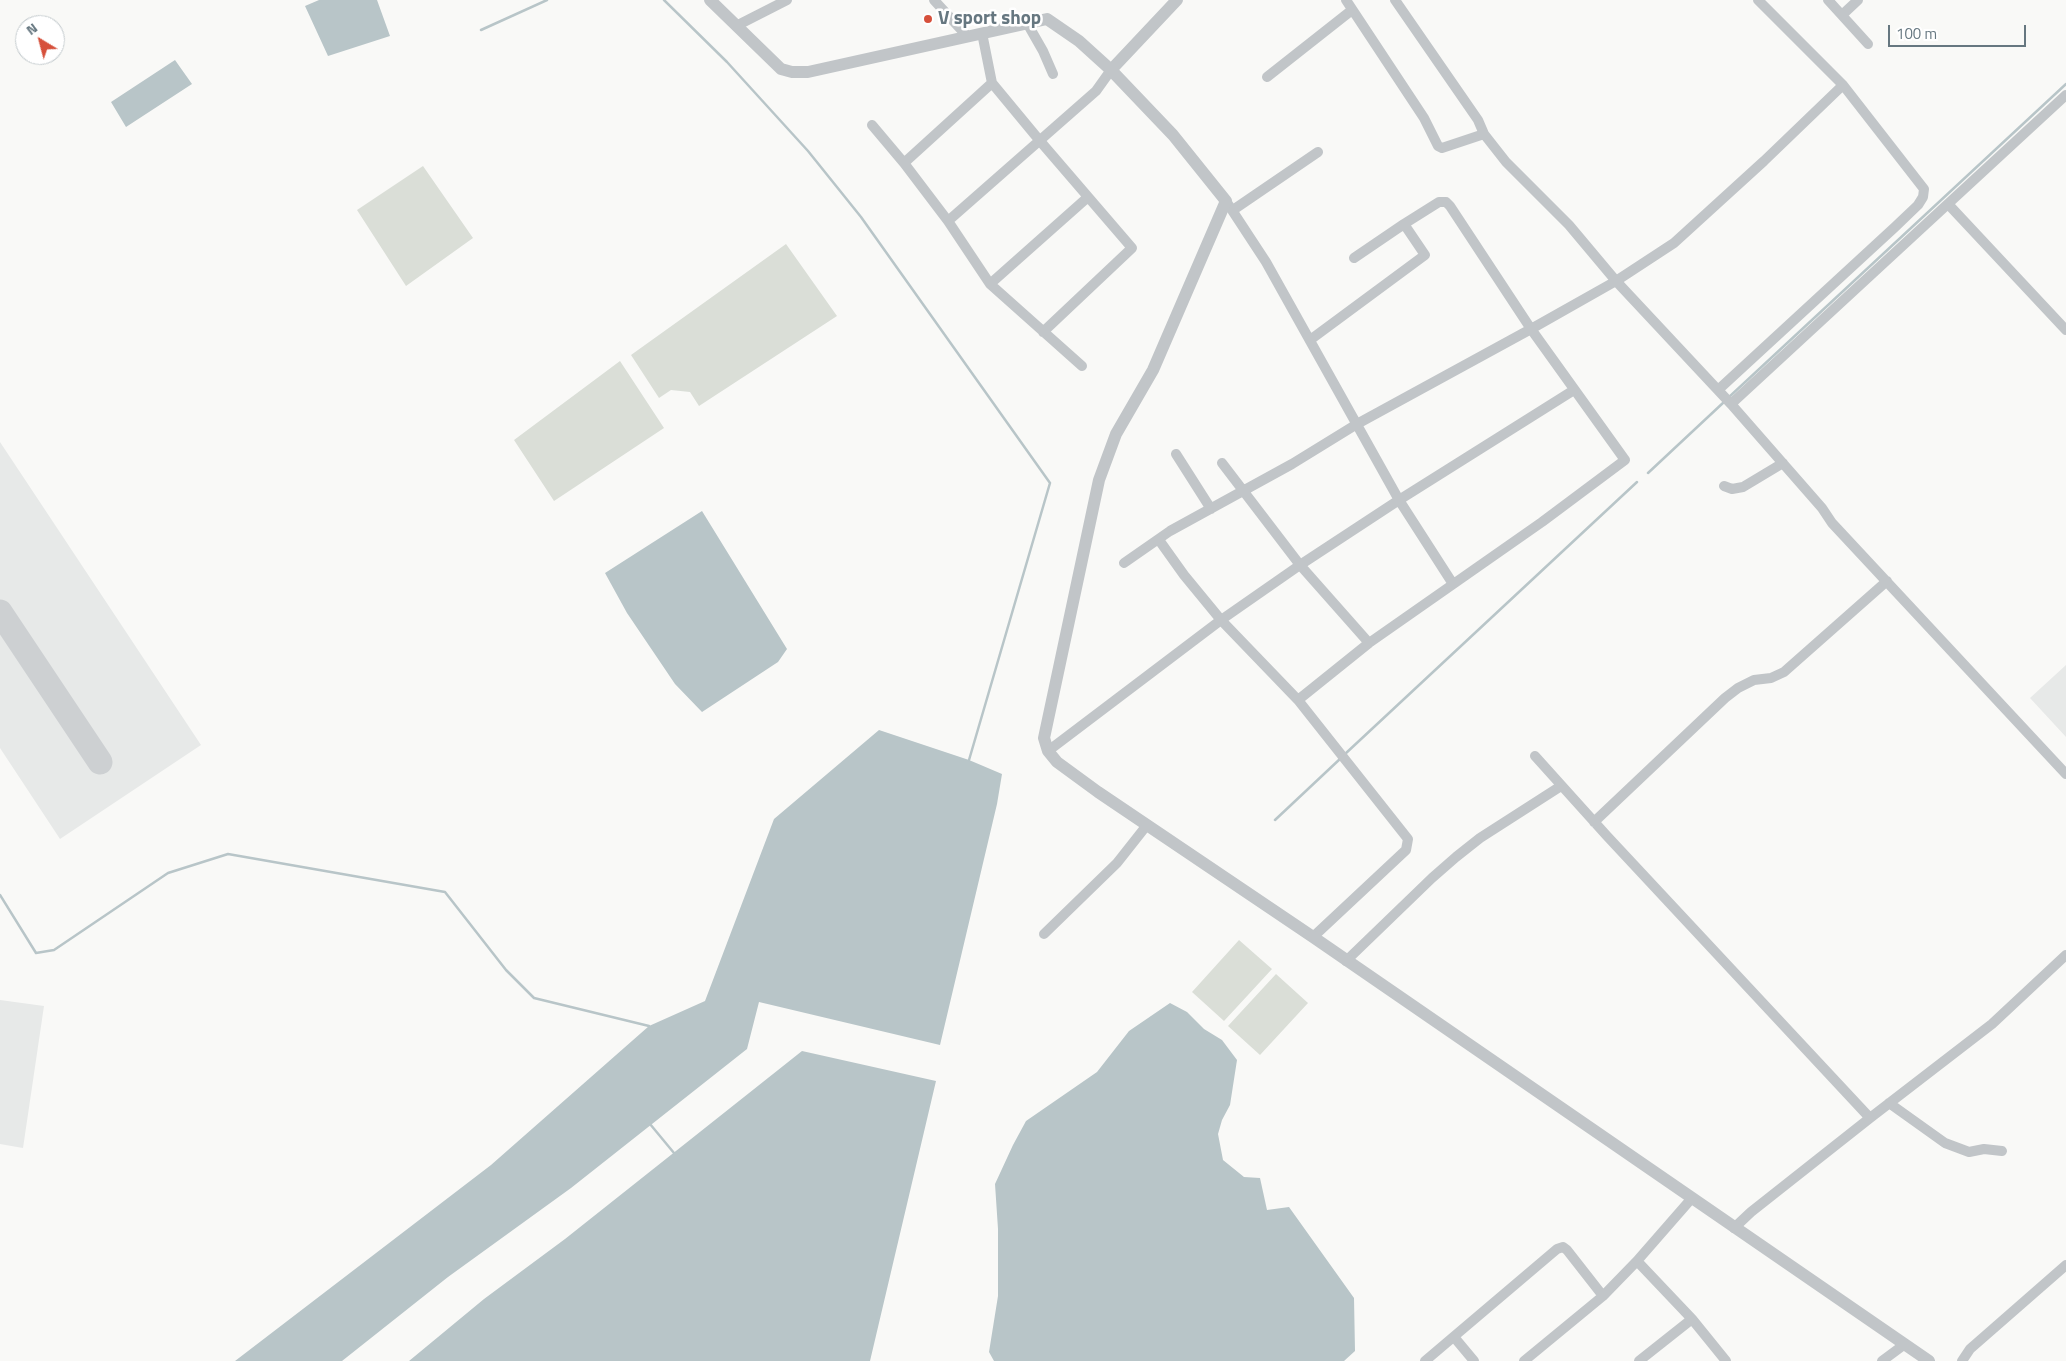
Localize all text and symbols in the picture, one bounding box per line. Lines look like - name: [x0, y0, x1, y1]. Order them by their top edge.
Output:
- place label: V sport shop: [938, 8, 1041, 30]
- marker: V sport shop: [922, 13, 934, 25]
- north arrow: [15, 15, 65, 65]
- scale bar: [1891, 15, 2028, 47]
- text: N: [21, 17, 41, 40]
- text: 100 m: [1896, 22, 1937, 45]

